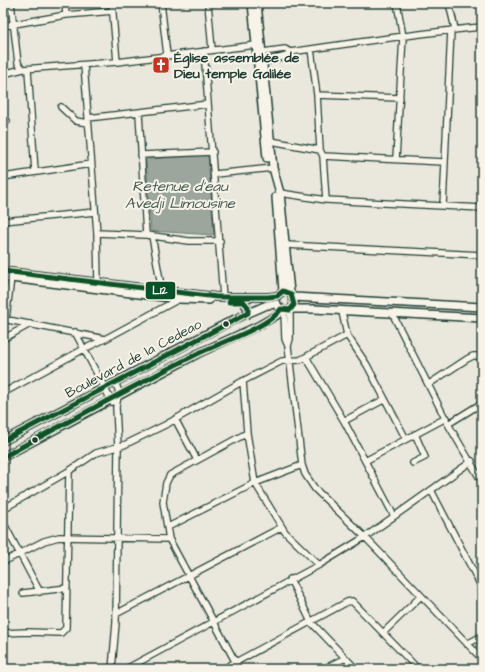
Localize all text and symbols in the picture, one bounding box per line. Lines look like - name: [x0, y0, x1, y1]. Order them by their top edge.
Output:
- place label: Église assemblée de Dieu temple Galilée: [174, 48, 300, 84]
- church icon: Église assemblée de Dieu temple Galilée: [151, 55, 171, 75]
- water label: Retenue d'eau Avedji Limousine: [125, 176, 236, 214]
- line badge: L12: [145, 281, 176, 300]
- text: L12: [152, 283, 168, 298]
- street label: Boulevard de la Cedeao: [62, 314, 205, 403]
- unlabelled marker: [221, 319, 231, 329]
- unlabelled marker: [30, 435, 40, 445]

